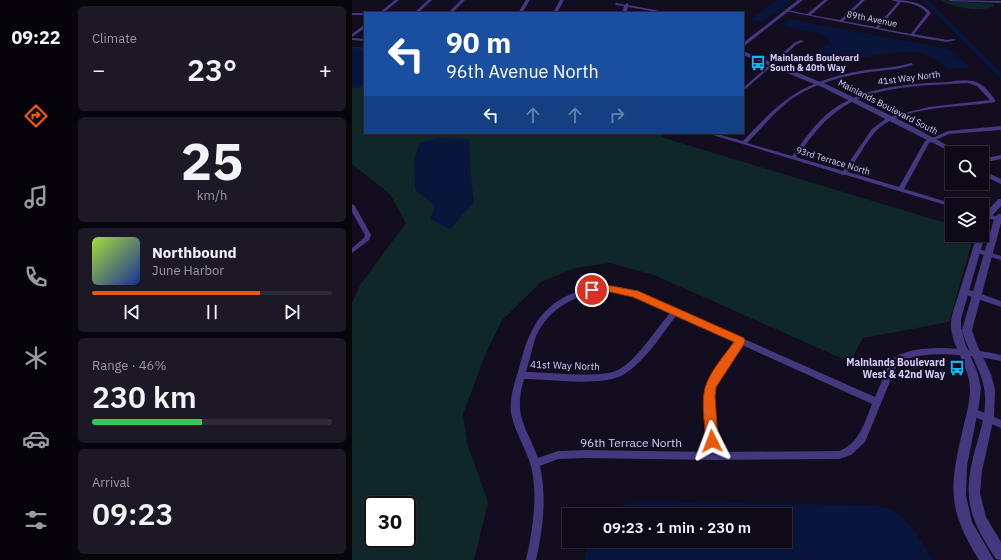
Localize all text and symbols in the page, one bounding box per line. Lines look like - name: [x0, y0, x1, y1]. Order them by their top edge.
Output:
- street label: 89th Avenue: [846, 8, 898, 29]
- text: 90 m: [446, 24, 511, 61]
- text: 09:22: [11, 26, 61, 49]
- icon: left: [380, 28, 432, 80]
- text: Climate: [92, 30, 137, 47]
- text: 23°: [187, 50, 237, 89]
- place label: Mainlands Boulevard South & 40th Way: [770, 52, 859, 73]
- bus stop icon: Mainlands Boulevard South & 40th Way: [749, 54, 767, 72]
- text: −: [92, 55, 105, 84]
- text: +: [319, 55, 332, 84]
- text: 96th Avenue North: [446, 60, 599, 83]
- street label: 41st Way North: [877, 68, 941, 87]
- street label: Mainlands Boulevard South: [837, 77, 940, 136]
- icon: directions: [22, 102, 50, 130]
- icon: left: [480, 104, 502, 126]
- icon: ahead: [522, 104, 544, 126]
- icon: ahead: [564, 104, 586, 126]
- icon: right: [606, 104, 628, 126]
- text: 25: [181, 127, 243, 194]
- street label: 93rd Terrace North: [795, 144, 871, 177]
- map controls: [945, 146, 989, 242]
- button: search: [945, 146, 989, 190]
- icon: music: [22, 183, 50, 211]
- text: km/h: [197, 187, 227, 204]
- button: layers: [945, 198, 989, 242]
- text: Northbound: [152, 243, 237, 262]
- text: June Harbor: [152, 262, 224, 279]
- icon: phone: [22, 263, 50, 291]
- pin: [575, 273, 609, 307]
- icon: arrive: [581, 279, 603, 301]
- icon: previous: [121, 301, 143, 323]
- icon: pause: [201, 301, 223, 323]
- icon: next: [281, 301, 303, 323]
- icon: climate: [22, 344, 50, 372]
- place label: Mainlands Boulevard West & 42nd Way: [846, 356, 946, 381]
- text: Range · 46%: [92, 357, 166, 374]
- street label: 41st Way North: [530, 358, 600, 373]
- bus stop icon: Mainlands Boulevard West & 42nd Way: [948, 359, 966, 377]
- text: 230 km: [92, 377, 197, 416]
- position arrow: [691, 420, 733, 462]
- icon: car: [22, 425, 50, 453]
- street label: 96th Terrace North: [580, 435, 682, 450]
- text: Arrival: [92, 474, 130, 491]
- text: 09:23: [92, 494, 174, 533]
- speed limit sign: 30: [364, 496, 416, 548]
- icon: filters: [22, 506, 50, 534]
- text: 09:23 · 1 min · 230 m: [603, 518, 751, 537]

